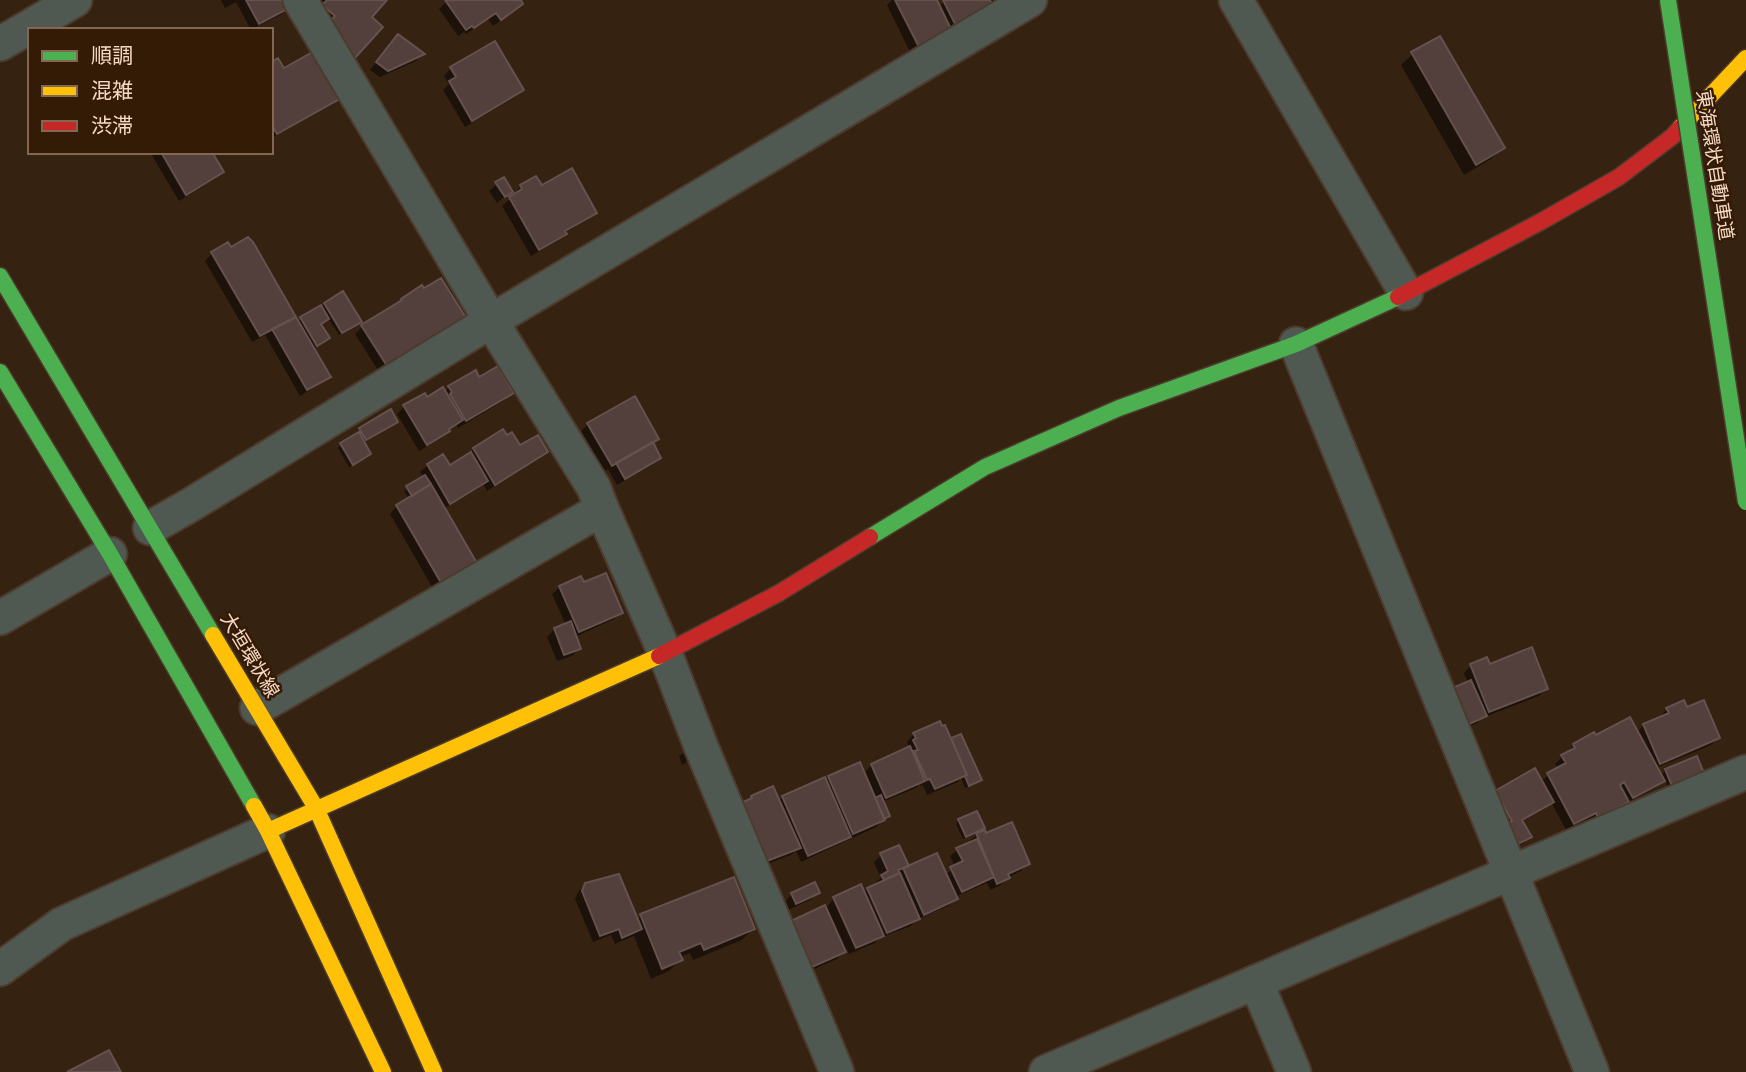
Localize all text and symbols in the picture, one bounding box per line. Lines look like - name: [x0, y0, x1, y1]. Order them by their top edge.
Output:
- legend: [28, 28, 273, 154]
- text: 順調: [91, 43, 133, 68]
- text: 混雑: [91, 78, 133, 103]
- street label: 東海環状自動車道: [1692, 88, 1738, 242]
- text: 渋滞: [91, 113, 133, 138]
- street label: 大垣環状線: [216, 608, 284, 702]

